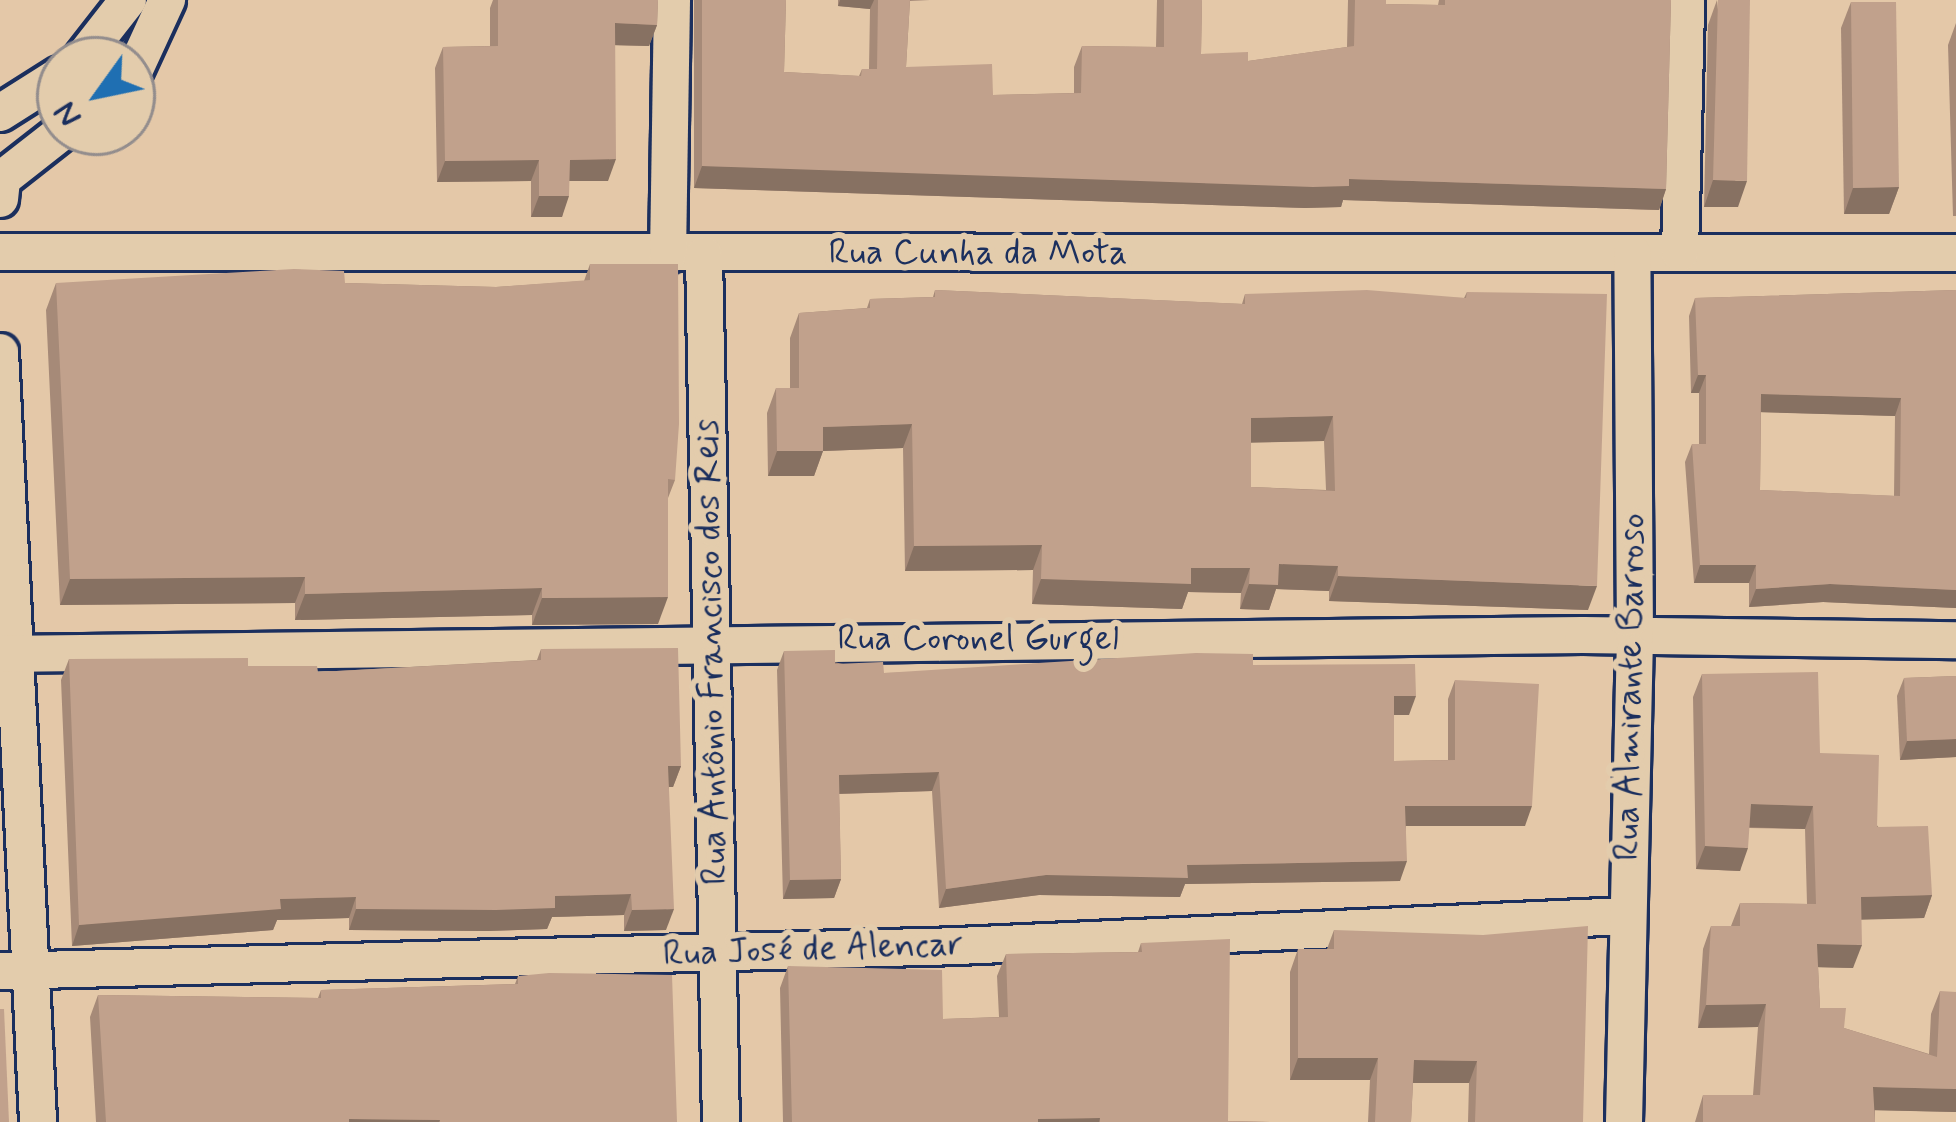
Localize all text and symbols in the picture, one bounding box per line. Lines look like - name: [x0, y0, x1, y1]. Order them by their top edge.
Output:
- north arrow: [36, 36, 156, 156]
- text: N: [44, 93, 93, 135]
- street label: Rua Cunha da Mota: [833, 232, 1123, 276]
- street label: Rua Antônio Francisco dos Reis: [686, 421, 738, 883]
- street label: Rua Almirante Barroso: [1606, 510, 1656, 864]
- street label: Rua Coronel Gurgel: [834, 618, 1122, 662]
- street label: Rua José de Alencar: [659, 923, 967, 977]

